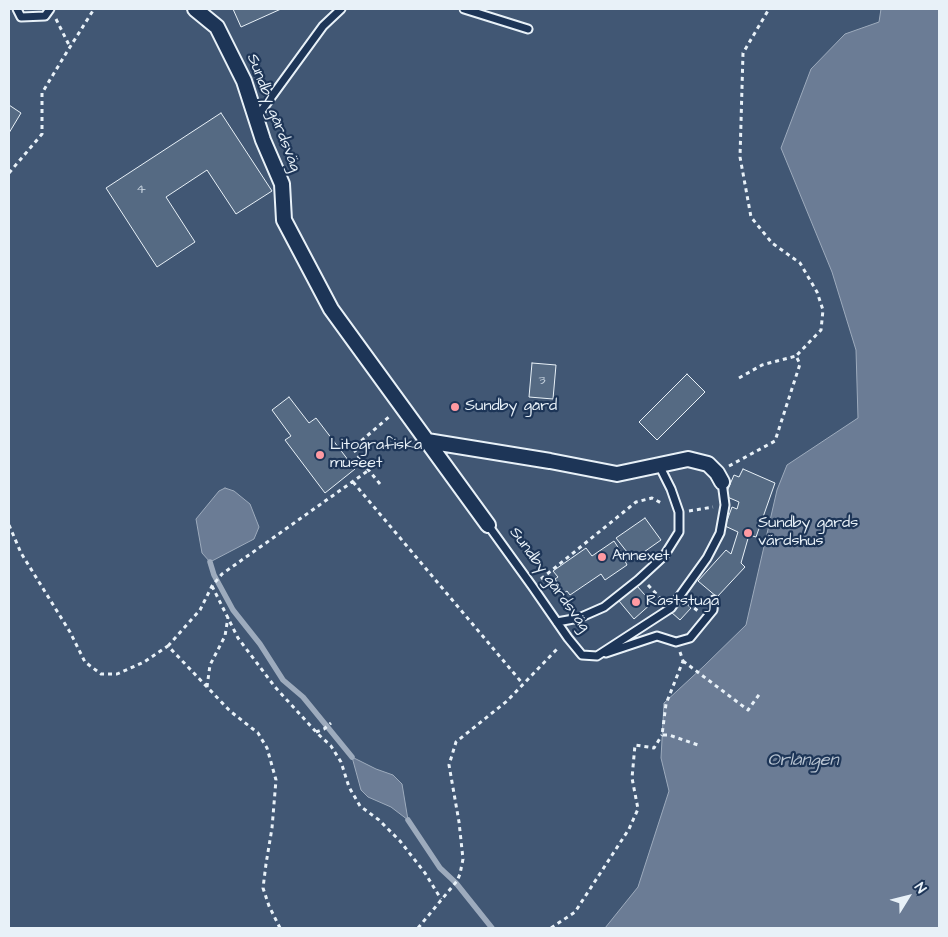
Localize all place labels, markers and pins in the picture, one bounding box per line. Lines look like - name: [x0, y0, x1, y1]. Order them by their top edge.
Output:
- place label: Sundby gård: [465, 397, 557, 417]
- marker: Sundby gård: [449, 401, 461, 413]
- place label: Litografiska museet: [330, 436, 422, 474]
- marker: Litografiska museet: [314, 449, 326, 461]
- place label: Sundby gårds värdshus: [758, 514, 858, 552]
- marker: Sundby gårds värdshus: [742, 527, 754, 539]
- place label: Annexet: [612, 547, 670, 567]
- marker: Annexet: [596, 551, 608, 563]
- place label: Raststuga: [646, 592, 719, 612]
- marker: Raststuga: [630, 596, 642, 608]

